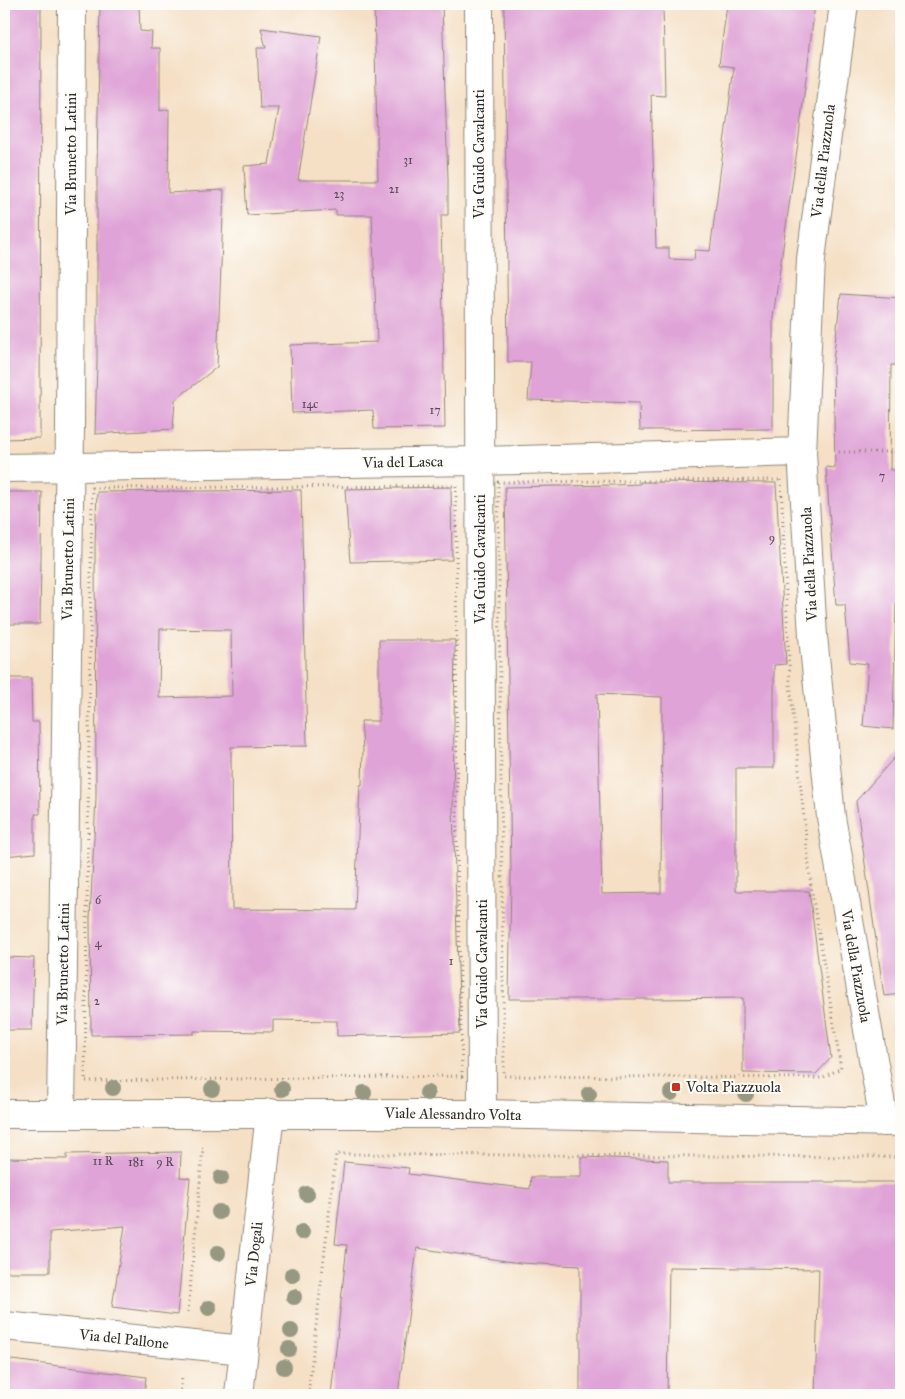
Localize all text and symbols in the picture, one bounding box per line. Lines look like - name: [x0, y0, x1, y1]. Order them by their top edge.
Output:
- street label: Via Guido Cavalcanti: [470, 89, 488, 220]
- street label: Via Brunetto Latini: [62, 93, 80, 216]
- street label: Via della Piazzuola: [807, 102, 839, 220]
- house number: 31: [403, 153, 413, 167]
- house number: 21: [389, 182, 400, 196]
- house number: 23: [334, 187, 345, 201]
- house number: 14c: [302, 397, 318, 411]
- house number: 17: [429, 403, 441, 417]
- street label: Via del Lasca: [361, 452, 444, 472]
- house number: 7: [879, 469, 885, 483]
- street label: Via Guido Cavalcanti: [471, 494, 489, 625]
- street label: Via Brunetto Latini: [58, 498, 78, 621]
- street label: Via della Piazzuola: [797, 506, 821, 623]
- house number: 9: [769, 531, 775, 545]
- house number: 6: [95, 893, 102, 907]
- street label: Via Guido Cavalcanti: [473, 899, 491, 1030]
- street label: Via Brunetto Latini: [53, 903, 73, 1026]
- street label: Via della Piazzuola: [837, 907, 875, 1025]
- house number: 4: [95, 936, 102, 950]
- house number: 1: [449, 954, 454, 968]
- house number: 2: [94, 994, 100, 1008]
- place label: Volta Piazzuola: [685, 1078, 781, 1096]
- marker: Volta Piazzuola: [670, 1081, 682, 1093]
- street label: Viale Alessandro Volta: [383, 1104, 522, 1124]
- house number: 11 R: [93, 1154, 114, 1168]
- house number: 181: [128, 1155, 144, 1169]
- house number: 9 R: [156, 1155, 174, 1169]
- street label: Via Dogali: [242, 1221, 266, 1288]
- street label: Via del Pallone: [77, 1325, 170, 1353]

